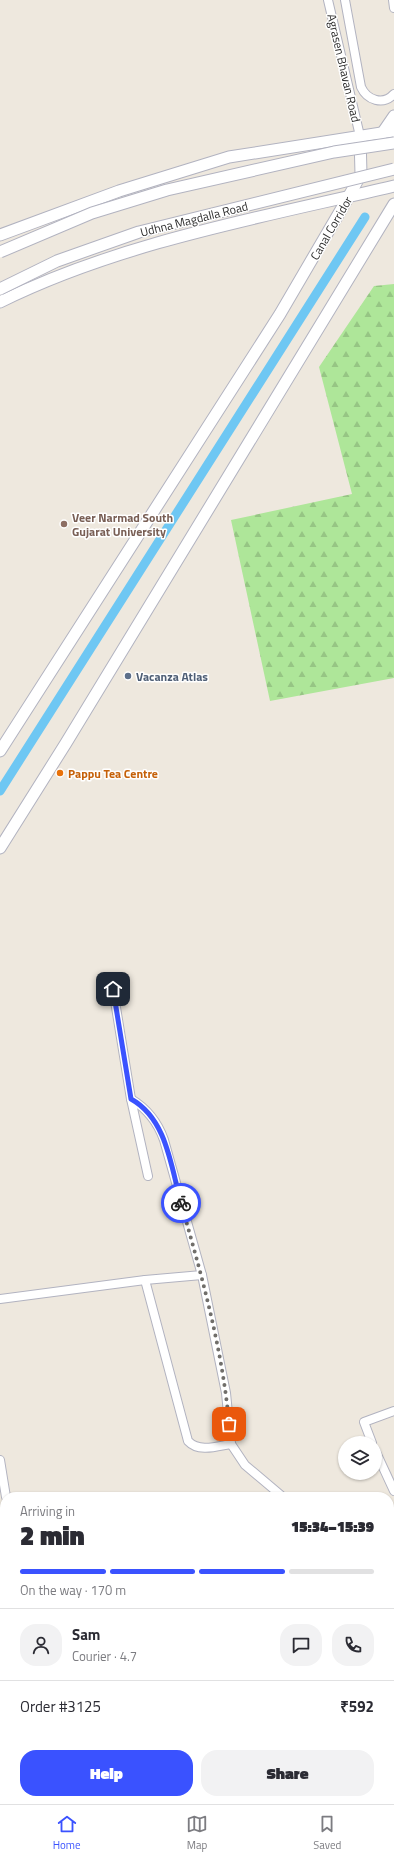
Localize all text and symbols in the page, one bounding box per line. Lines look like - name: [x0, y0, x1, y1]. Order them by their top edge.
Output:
- street label: Agrasen Bhavan Road: [322, 12, 366, 124]
- street label: Canal Corridor: [305, 193, 357, 263]
- street label: Udhna Magdalla Road: [138, 196, 250, 242]
- place label: Veer Narmad South Gujarat University: [72, 508, 173, 541]
- marker: Veer Narmad South Gujarat University: [59, 519, 69, 529]
- place label: Vacanza Atlas: [136, 667, 208, 686]
- marker: Vacanza Atlas: [123, 671, 133, 681]
- place label: Pappu Tea Centre: [68, 764, 158, 783]
- marker: Pappu Tea Centre: [55, 768, 65, 778]
- pin: [96, 972, 130, 1006]
- icon: home: [102, 978, 124, 1000]
- courier: [161, 1183, 201, 1223]
- icon: bike: [170, 1192, 192, 1214]
- pin: [212, 1407, 246, 1441]
- icon: bag: [218, 1413, 240, 1435]
- map controls: [338, 1436, 382, 1480]
- button: layers: [338, 1436, 382, 1480]
- text: Arriving in: [20, 1501, 75, 1521]
- text: 15:34–15:39: [291, 1515, 374, 1538]
- text: 2 min: [20, 1516, 85, 1555]
- text: On the way · 170 m: [20, 1580, 126, 1600]
- text: Sam: [72, 1623, 100, 1646]
- button: person: [20, 1624, 62, 1666]
- button: chat: [280, 1624, 322, 1666]
- button: phone: [332, 1624, 374, 1666]
- text: Courier · 4.7: [72, 1646, 137, 1666]
- text: Order #3125: [20, 1695, 101, 1718]
- text: ₹592: [340, 1695, 374, 1718]
- button: Help: [20, 1750, 193, 1796]
- button: Share: [201, 1750, 374, 1796]
- tab: Home: [53, 1813, 81, 1853]
- tab: Map: [186, 1813, 208, 1853]
- tab: Saved: [313, 1813, 341, 1853]

